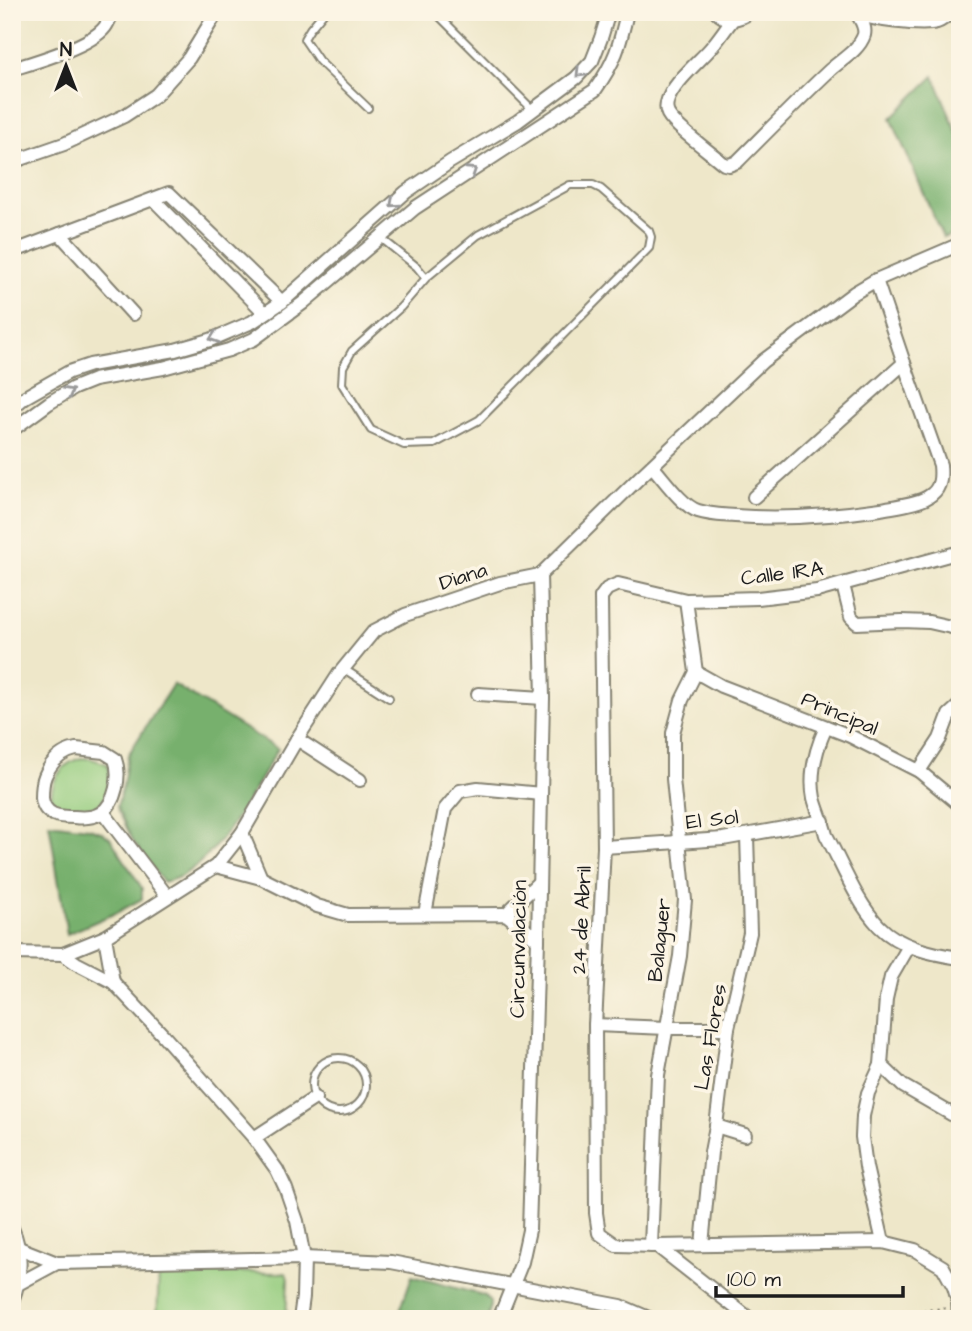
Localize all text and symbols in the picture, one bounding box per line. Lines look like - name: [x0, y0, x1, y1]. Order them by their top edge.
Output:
- north arrow: [32, 32, 102, 102]
- text: N: [60, 37, 72, 64]
- one-way arrow: [575, 64, 588, 77]
- one-way arrow: [465, 166, 478, 179]
- one-way arrow: [390, 195, 403, 207]
- one-way arrow: [208, 330, 220, 344]
- one-way arrow: [61, 386, 74, 400]
- street label: Calle 1RA: [739, 554, 826, 593]
- street label: Diana: [436, 555, 491, 598]
- street label: Principal: [797, 684, 883, 744]
- street label: El Sol: [684, 802, 740, 837]
- street label: 24 de Abril: [564, 865, 599, 975]
- street label: Circunvalación: [503, 880, 534, 1018]
- street label: Balaguer: [641, 896, 680, 984]
- street label: Las Flores: [687, 982, 734, 1092]
- scale bar: [716, 1254, 904, 1298]
- text: 100 m: [727, 1265, 782, 1294]

